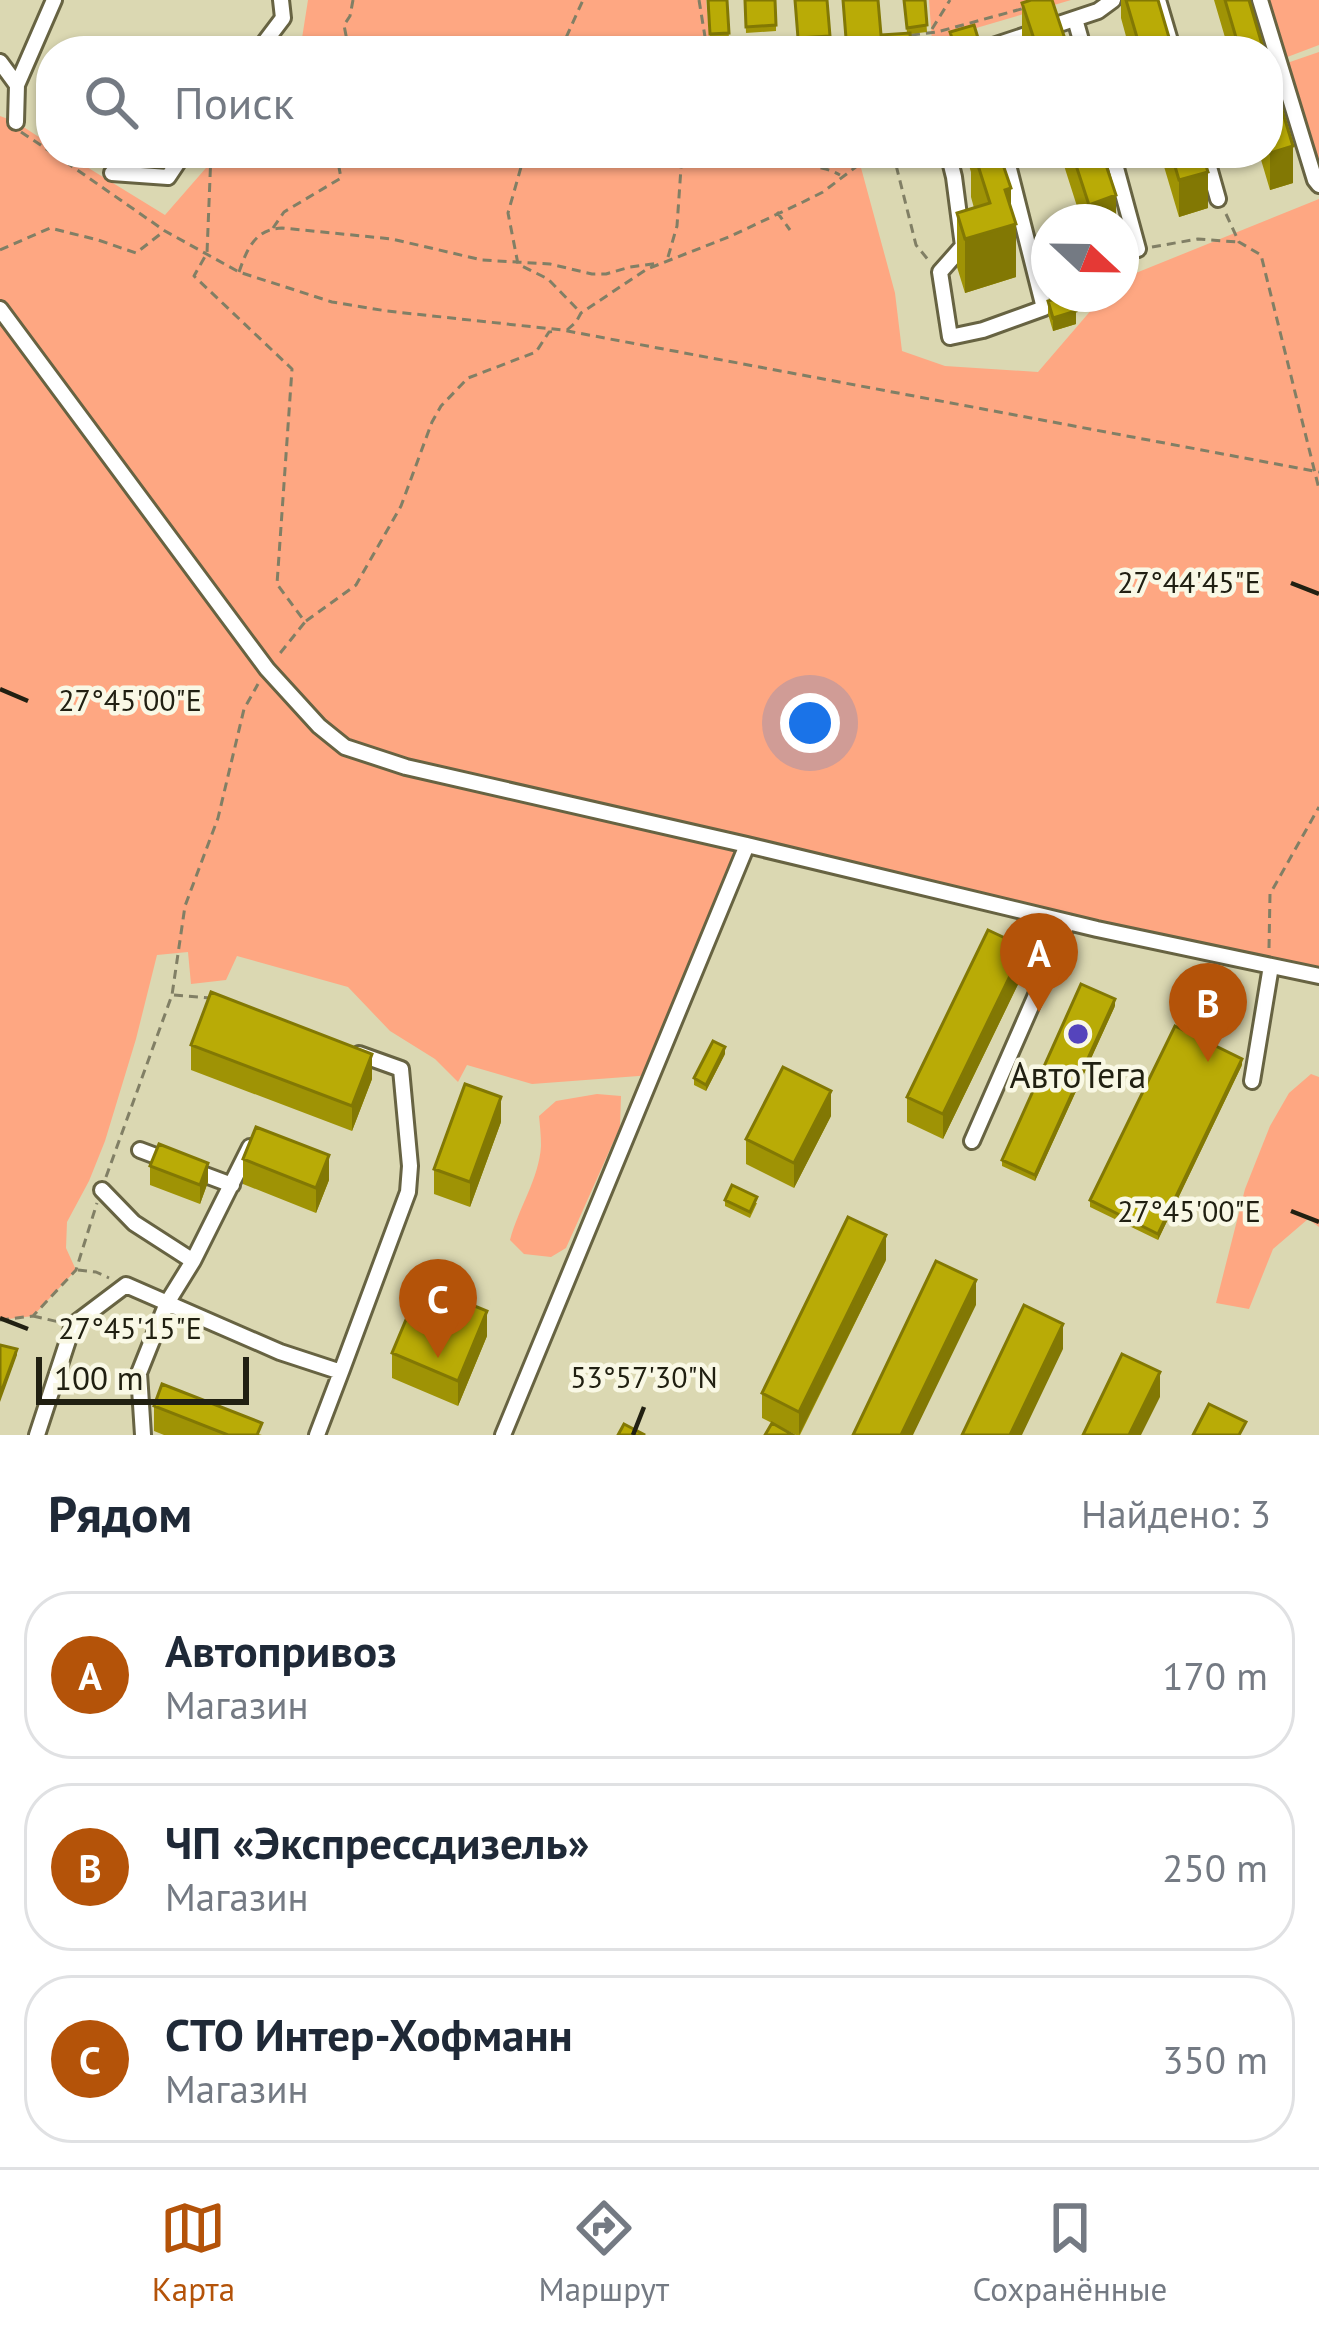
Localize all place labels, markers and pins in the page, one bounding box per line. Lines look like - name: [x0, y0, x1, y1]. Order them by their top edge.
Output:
- pin: A: [1000, 913, 1078, 1012]
- pin: B: [1169, 963, 1247, 1062]
- marker: АвтоТега: [1065, 1021, 1091, 1047]
- place label: АвтоТега: [1010, 1051, 1146, 1098]
- pin: C: [399, 1259, 477, 1358]

